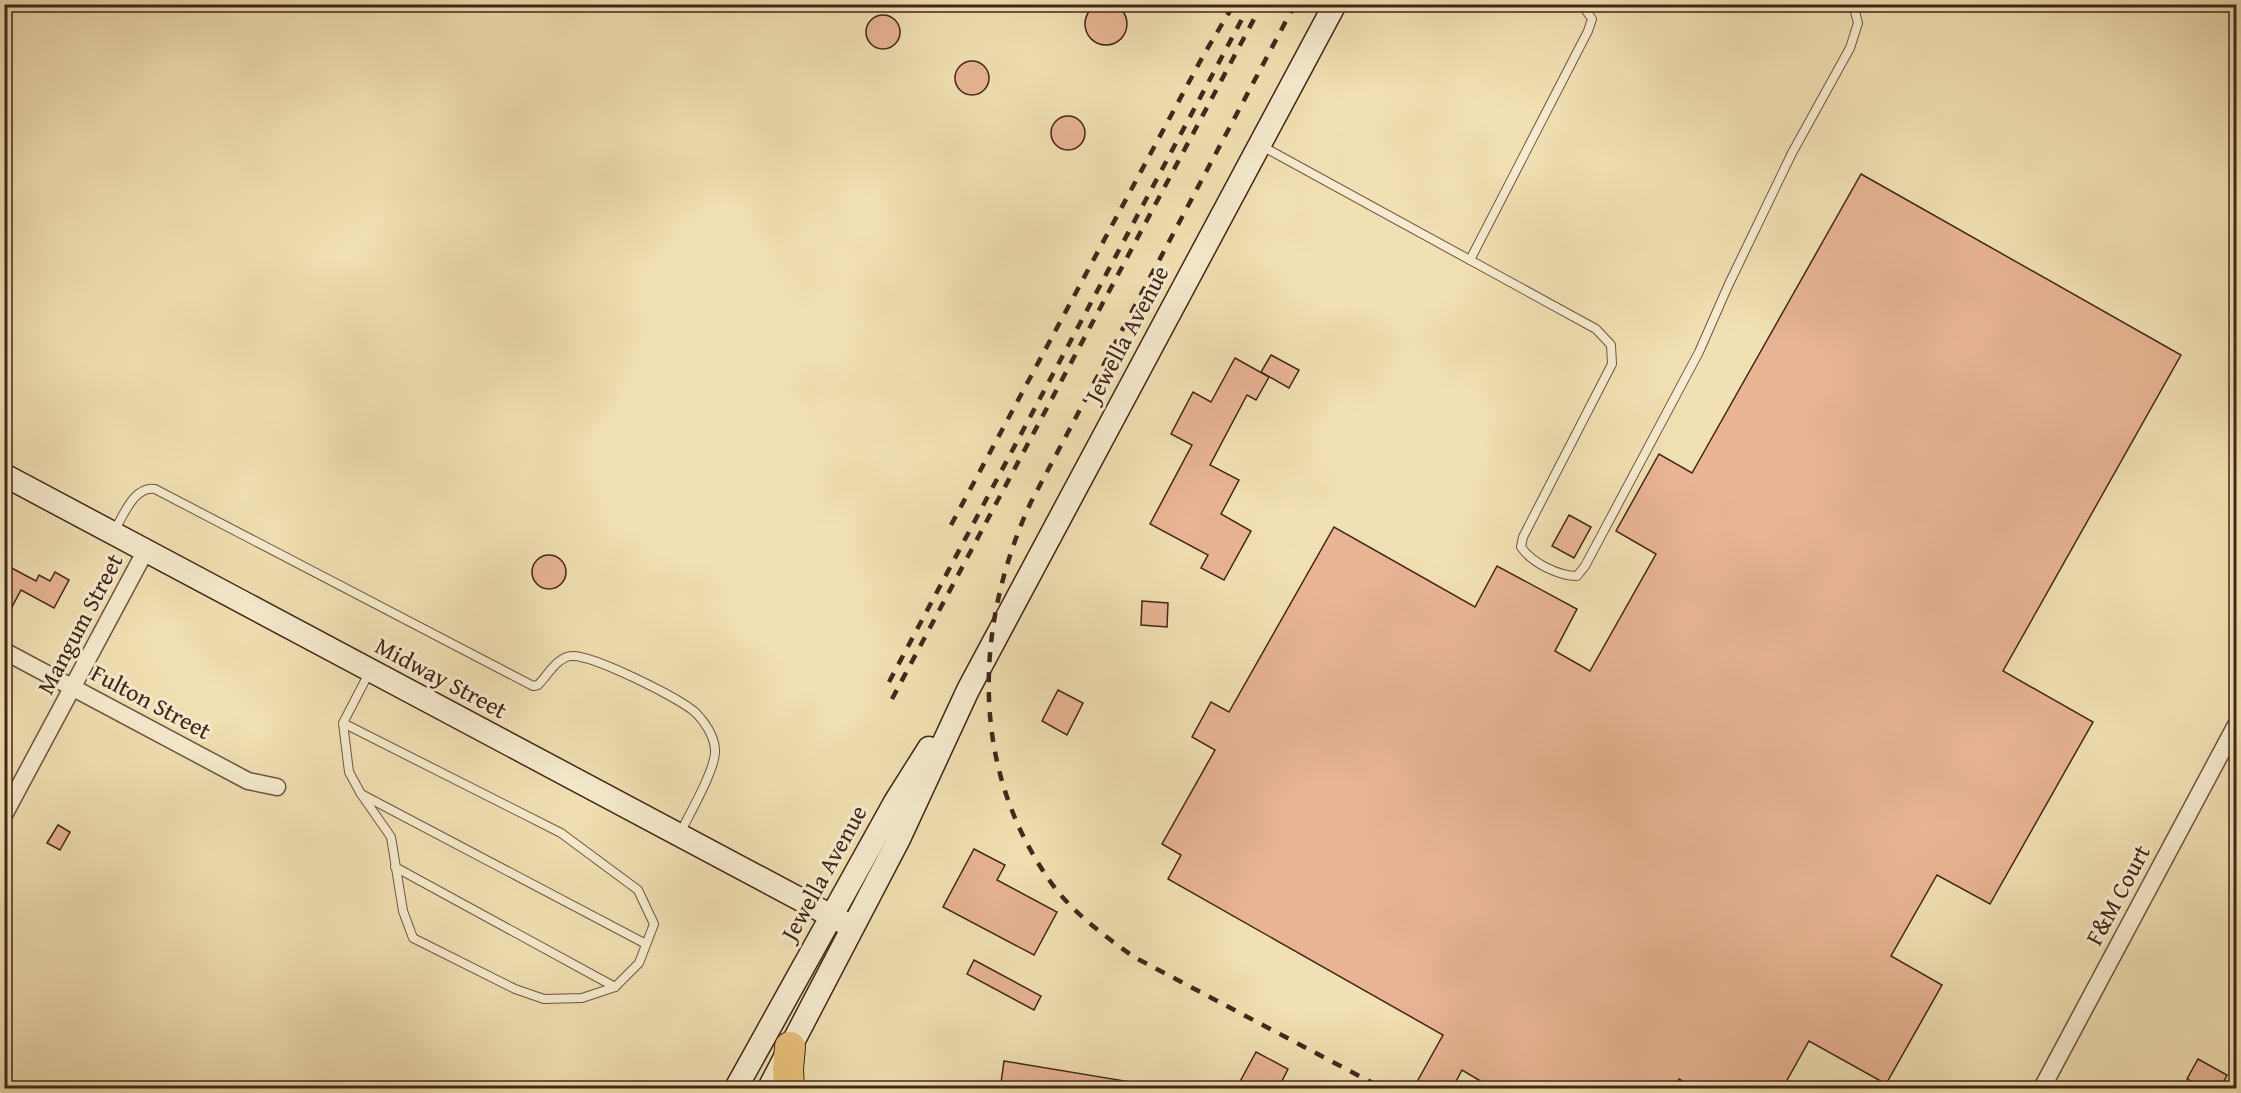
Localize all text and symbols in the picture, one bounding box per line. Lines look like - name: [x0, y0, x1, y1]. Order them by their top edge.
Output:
- street label: Jewella Avenue: [1074, 259, 1177, 411]
- street label: Mangum Street: [28, 547, 132, 700]
- street label: Midway Street: [369, 628, 514, 727]
- street label: Fulton Street: [85, 655, 218, 748]
- street label: Jewella Avenue: [770, 798, 875, 950]
- street label: F&M Court: [2076, 838, 2159, 951]

